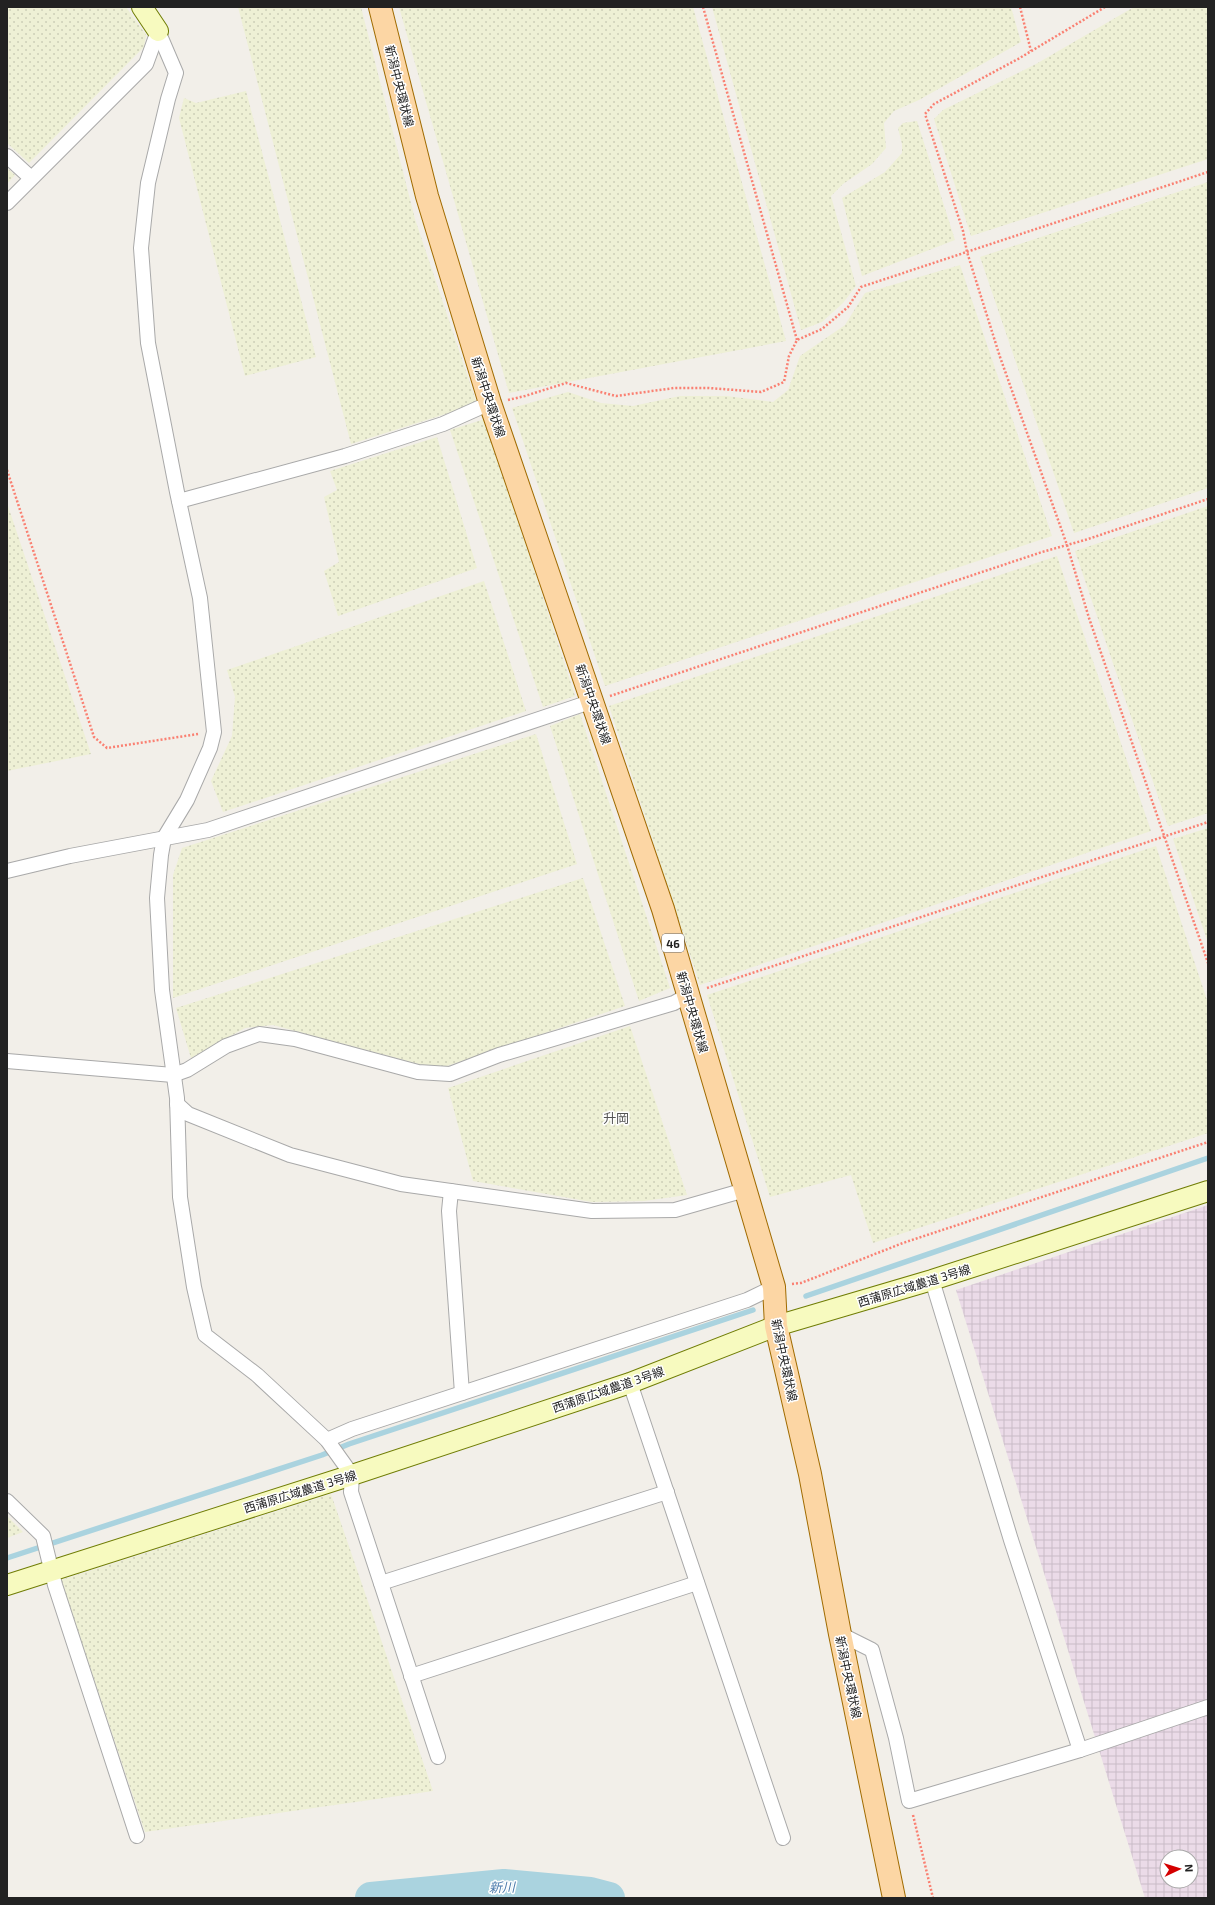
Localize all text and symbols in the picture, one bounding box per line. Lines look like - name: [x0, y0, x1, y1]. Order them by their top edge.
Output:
- street label: 新潟中央環状線: [383, 44, 417, 128]
- street label: 新潟中央環状線: [469, 355, 509, 439]
- street label: 新潟中央環状線: [574, 662, 614, 746]
- road number: 46: [662, 934, 684, 952]
- street label: 新潟中央環状線: [675, 970, 711, 1054]
- district label: 升岡: [603, 1110, 629, 1126]
- street label: 西蒲原広域農道 3号線: [856, 1261, 972, 1309]
- street label: 新潟中央環状線: [769, 1317, 801, 1403]
- street label: 西蒲原広域農道 3号線: [550, 1363, 666, 1415]
- street label: 西蒲原広域農道 3号線: [242, 1467, 358, 1515]
- street label: 新潟中央環状線: [833, 1634, 865, 1720]
- north arrow: [1159, 1849, 1199, 1889]
- text: N: [1183, 1864, 1196, 1873]
- water label: 新川: [489, 1879, 517, 1895]

